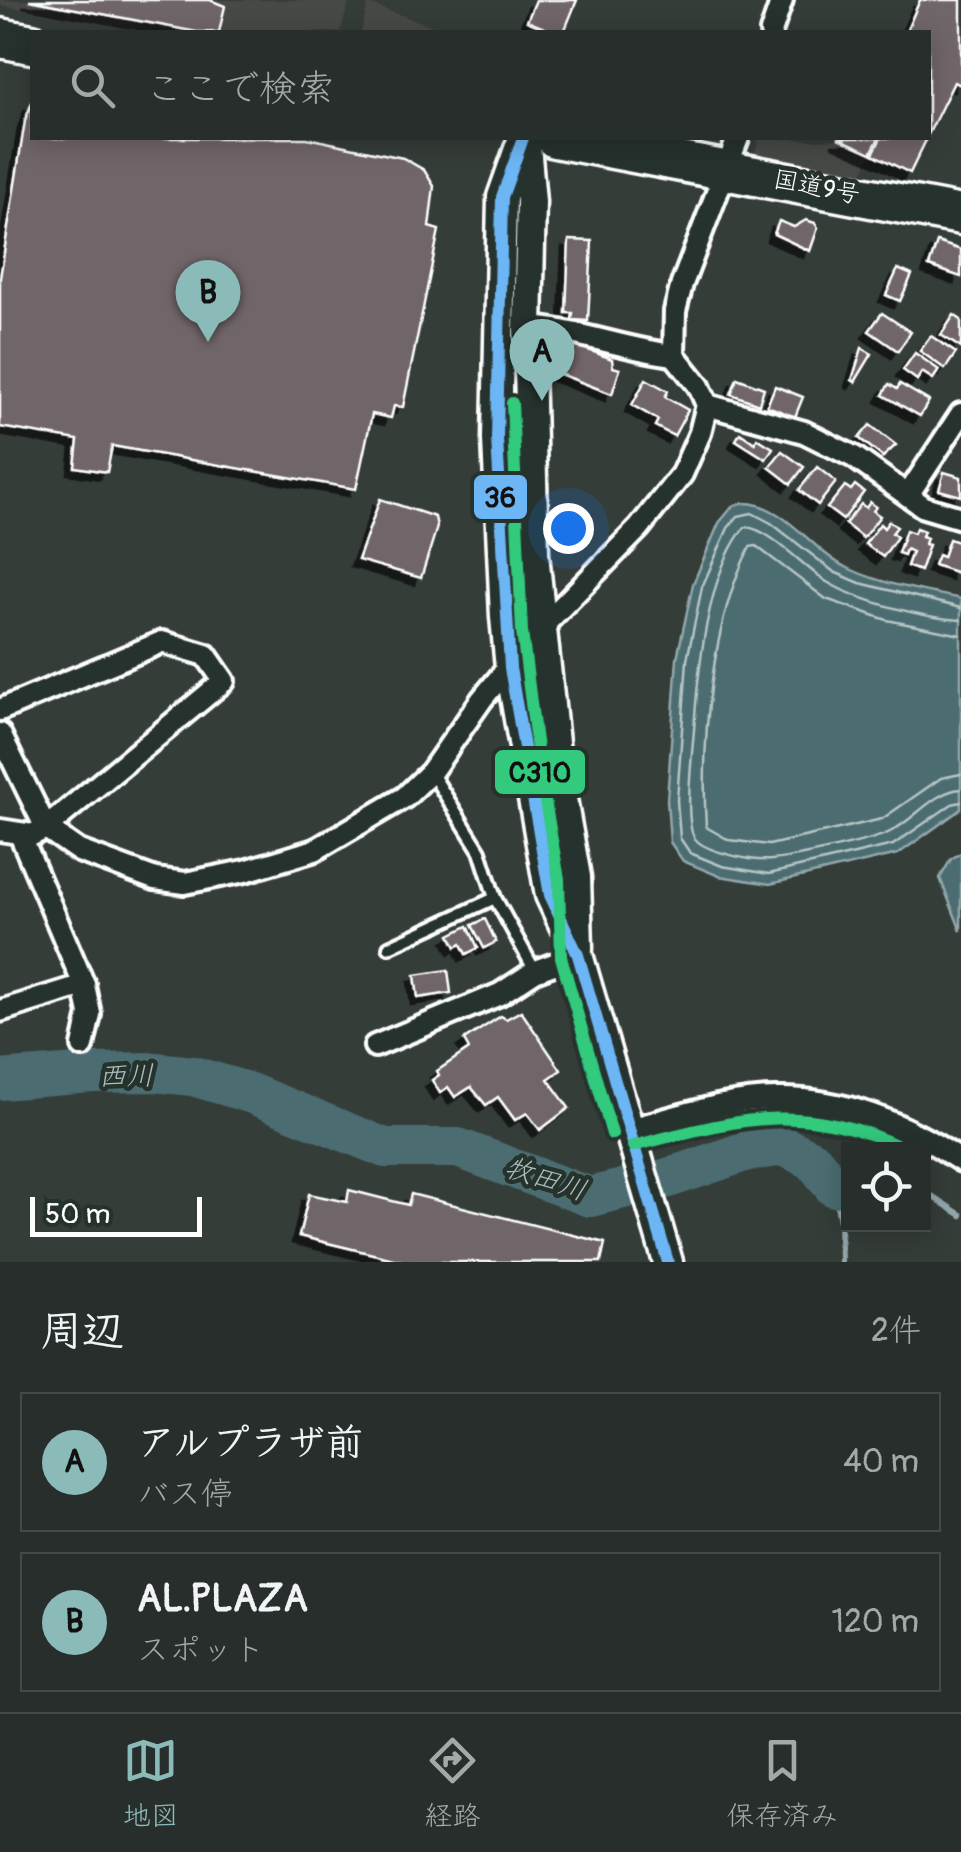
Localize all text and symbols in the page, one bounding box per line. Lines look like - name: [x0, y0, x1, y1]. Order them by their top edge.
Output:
- search box: [30, 30, 931, 140]
- icon: search: [65, 58, 120, 113]
- text: ここで検索: [145, 65, 335, 113]
- street label: 国道9号: [771, 164, 863, 211]
- pin: B: [176, 260, 240, 342]
- pin: A: [510, 318, 574, 401]
- line badge: 36: [472, 473, 529, 521]
- text: 36: [484, 481, 516, 516]
- your location: [543, 503, 594, 554]
- line badge: C310: [493, 748, 587, 796]
- text: C310: [509, 756, 571, 791]
- water label: 西川: [98, 1059, 154, 1094]
- map controls: [841, 1142, 931, 1232]
- button: locate: [841, 1142, 931, 1232]
- water label: 牧田川: [500, 1150, 591, 1209]
- scale bar: [30, 1192, 202, 1236]
- text: 50 m: [45, 1197, 110, 1232]
- text: 周辺: [40, 1306, 124, 1358]
- text: 2件: [871, 1311, 921, 1351]
- text: アルプラザ前: [137, 1419, 363, 1467]
- text: A: [64, 1442, 85, 1482]
- text: 40 m: [843, 1442, 919, 1482]
- text: バス停: [137, 1474, 233, 1514]
- text: AL.PLAZA: [137, 1575, 308, 1623]
- text: B: [65, 1602, 84, 1642]
- text: 120 m: [831, 1602, 919, 1642]
- text: スポット: [137, 1630, 265, 1670]
- tab: 地図: [123, 1733, 179, 1834]
- tab: 経路: [424, 1733, 480, 1834]
- tab: 保存済み: [726, 1733, 838, 1834]

